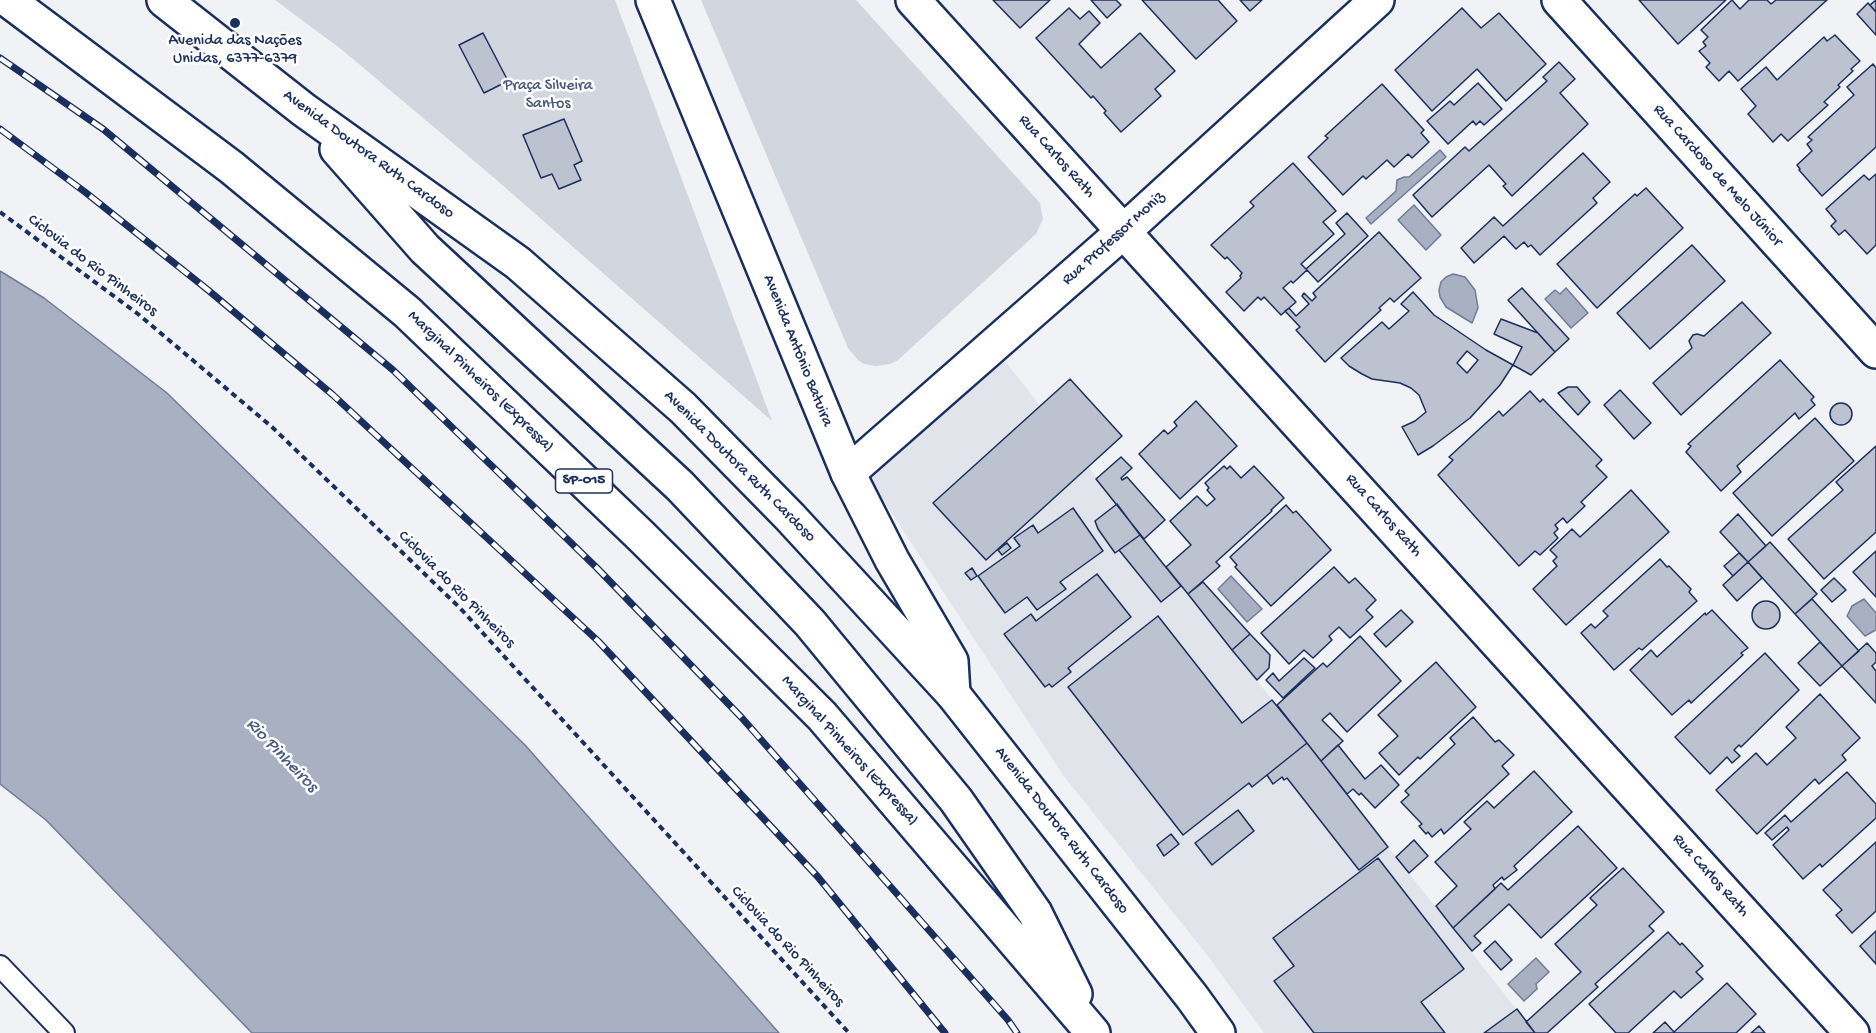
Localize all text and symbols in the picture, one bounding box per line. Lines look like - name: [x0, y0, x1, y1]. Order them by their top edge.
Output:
- marker: Avenida das Nações Unidas, 6377-6379: [228, 16, 242, 30]
- place label: Avenida das Nações Unidas, 6377-6379: [168, 32, 302, 70]
- park label: Praça Silveira Santos: [503, 77, 593, 115]
- street label: Avenida Doutora Ruth Cardoso: [279, 86, 457, 224]
- street label: Rua Cardoso de Melo Júnior: [1648, 101, 1786, 251]
- street label: Rua Carlos Rath: [1014, 111, 1098, 203]
- street label: Rua Professor Moniz: [1059, 188, 1169, 290]
- street label: Ciclovia do Rio Pinheiros: [23, 211, 161, 321]
- street label: Avenida Antônio Batuira: [758, 272, 836, 430]
- street label: Marginal Pinheiros (Expressa): [403, 307, 557, 457]
- street label: Avenida Doutora Ruth Cardoso: [659, 387, 819, 547]
- road number: SP-015: [556, 469, 612, 493]
- street label: Rua Carlos Rath: [1341, 470, 1425, 562]
- street label: Ciclovia do Rio Pinheiros: [393, 527, 519, 653]
- street label: Marginal Pinheiros (Expressa): [776, 672, 922, 830]
- water label: Rio Pinheiros: [240, 714, 322, 798]
- street label: Avenida Doutora Ruth Cardoso: [990, 743, 1132, 919]
- street label: Rua Carlos Rath: [1668, 830, 1752, 922]
- street label: Ciclovia do Rio Pinheiros: [726, 883, 848, 1011]

